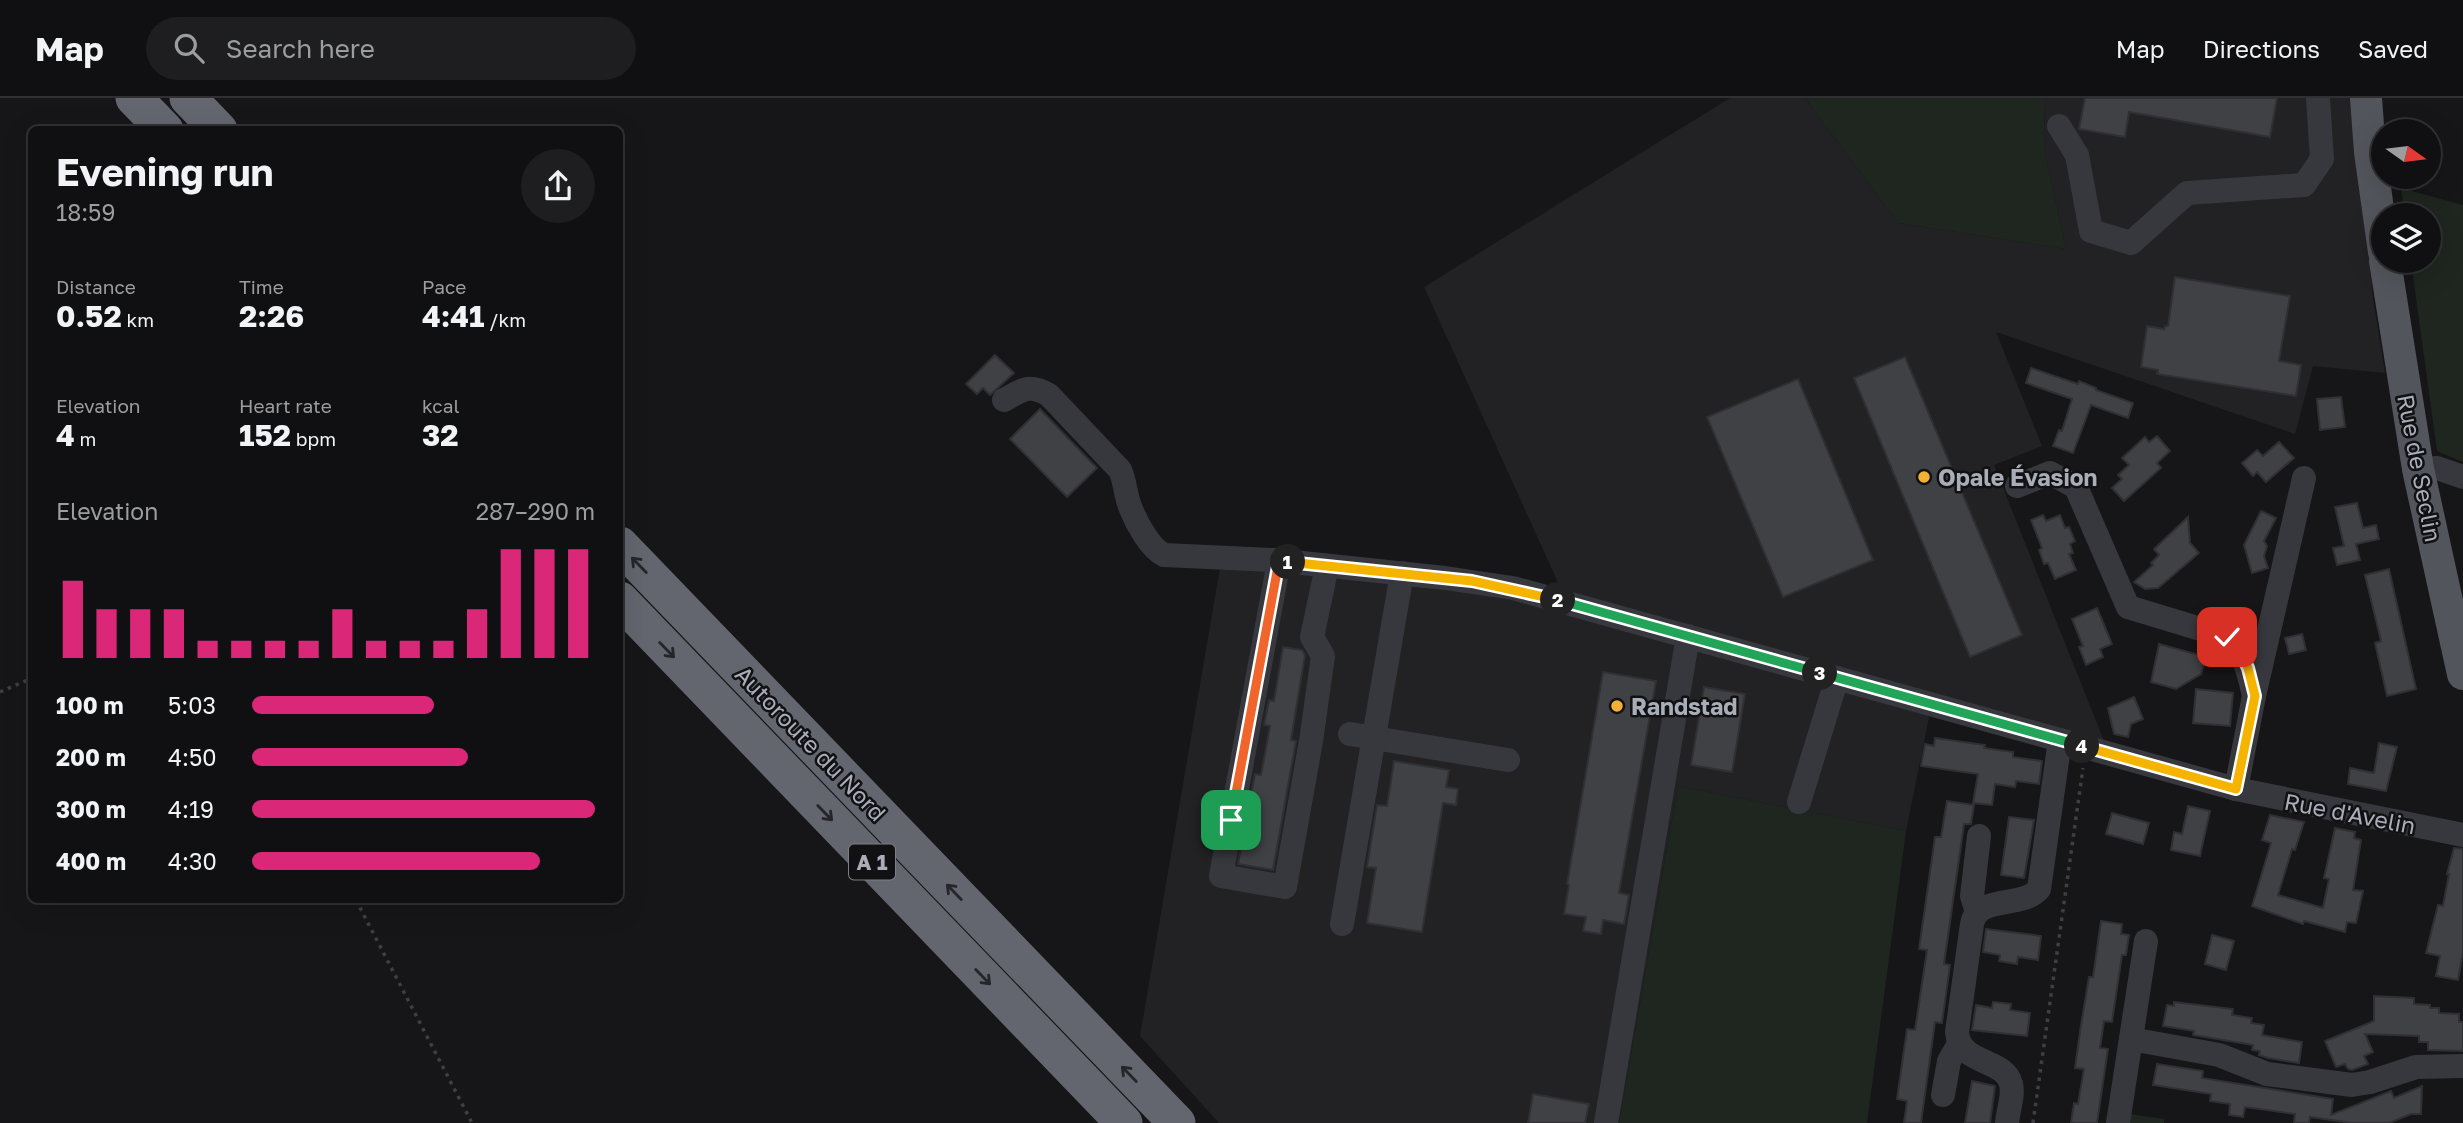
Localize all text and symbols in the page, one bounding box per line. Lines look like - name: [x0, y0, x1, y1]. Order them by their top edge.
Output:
- search box: [146, 17, 636, 80]
- text: Map: [35, 29, 104, 68]
- icon: search: [170, 29, 208, 67]
- text: Search here: [226, 33, 375, 64]
- text: Map: [2116, 34, 2165, 63]
- text: Directions: [2203, 34, 2320, 63]
- text: Saved: [2358, 34, 2428, 63]
- north arrow: [2371, 119, 2441, 189]
- map controls: [2371, 119, 2441, 273]
- text: Evening run: [56, 149, 274, 194]
- button: share: [521, 149, 595, 223]
- text: 18:59: [56, 198, 115, 226]
- button: layers: [2371, 203, 2441, 273]
- text: Distance: [56, 275, 136, 298]
- text: Time: [239, 275, 284, 298]
- text: Pace: [422, 275, 466, 298]
- text: 0.52: [56, 298, 122, 334]
- text: 2:26: [239, 298, 304, 334]
- text: 4:41: [422, 298, 485, 334]
- text: km: [122, 308, 154, 331]
- text: /km: [485, 308, 526, 331]
- street label: Rue de Seclin: [2392, 392, 2448, 544]
- text: Elevation: [56, 394, 141, 417]
- text: Heart rate: [239, 394, 332, 417]
- text: kcal: [422, 394, 460, 417]
- text: 4: [56, 417, 75, 453]
- text: 152: [239, 417, 291, 453]
- text: 32: [422, 417, 459, 453]
- text: m: [75, 427, 96, 450]
- text: bpm: [291, 427, 336, 450]
- place label: Opale Évasion: [1938, 463, 2097, 491]
- marker: Opale Évasion: [1916, 469, 1932, 485]
- text: Elevation: [56, 497, 158, 525]
- text: 287–290 m: [476, 497, 595, 525]
- pin: 1: [1270, 545, 1306, 580]
- text: 1: [1283, 550, 1292, 573]
- one-way arrow: [630, 557, 647, 574]
- pin: 2: [1540, 582, 1576, 618]
- text: 2: [1552, 588, 1563, 611]
- pin: [2197, 607, 2257, 667]
- icon: check: [2208, 618, 2246, 656]
- one-way arrow: [658, 641, 675, 658]
- pin: 3: [1802, 656, 1838, 690]
- street label: Autoroute du Nord: [730, 660, 892, 826]
- text: 3: [1814, 661, 1825, 684]
- text: 100 m: [56, 691, 124, 719]
- text: 5:03: [168, 691, 216, 719]
- place label: Randstad: [1631, 692, 1738, 720]
- marker: Randstad: [1609, 698, 1625, 714]
- pin: 4: [2064, 728, 2100, 764]
- text: 4: [2076, 734, 2087, 757]
- text: 200 m: [56, 743, 126, 771]
- text: 4:50: [168, 743, 217, 771]
- street label: Rue d'Avelin: [2282, 787, 2418, 839]
- pin: [1201, 790, 1261, 850]
- text: 300 m: [56, 795, 126, 823]
- text: 4:19: [168, 795, 214, 823]
- icon: arrive: [1212, 801, 1250, 839]
- one-way arrow: [816, 804, 833, 821]
- road number: A 1: [849, 844, 895, 880]
- text: 400 m: [56, 847, 126, 875]
- text: 4:30: [168, 847, 217, 875]
- one-way arrow: [946, 884, 963, 901]
- one-way arrow: [975, 968, 992, 985]
- one-way arrow: [1121, 1066, 1138, 1083]

